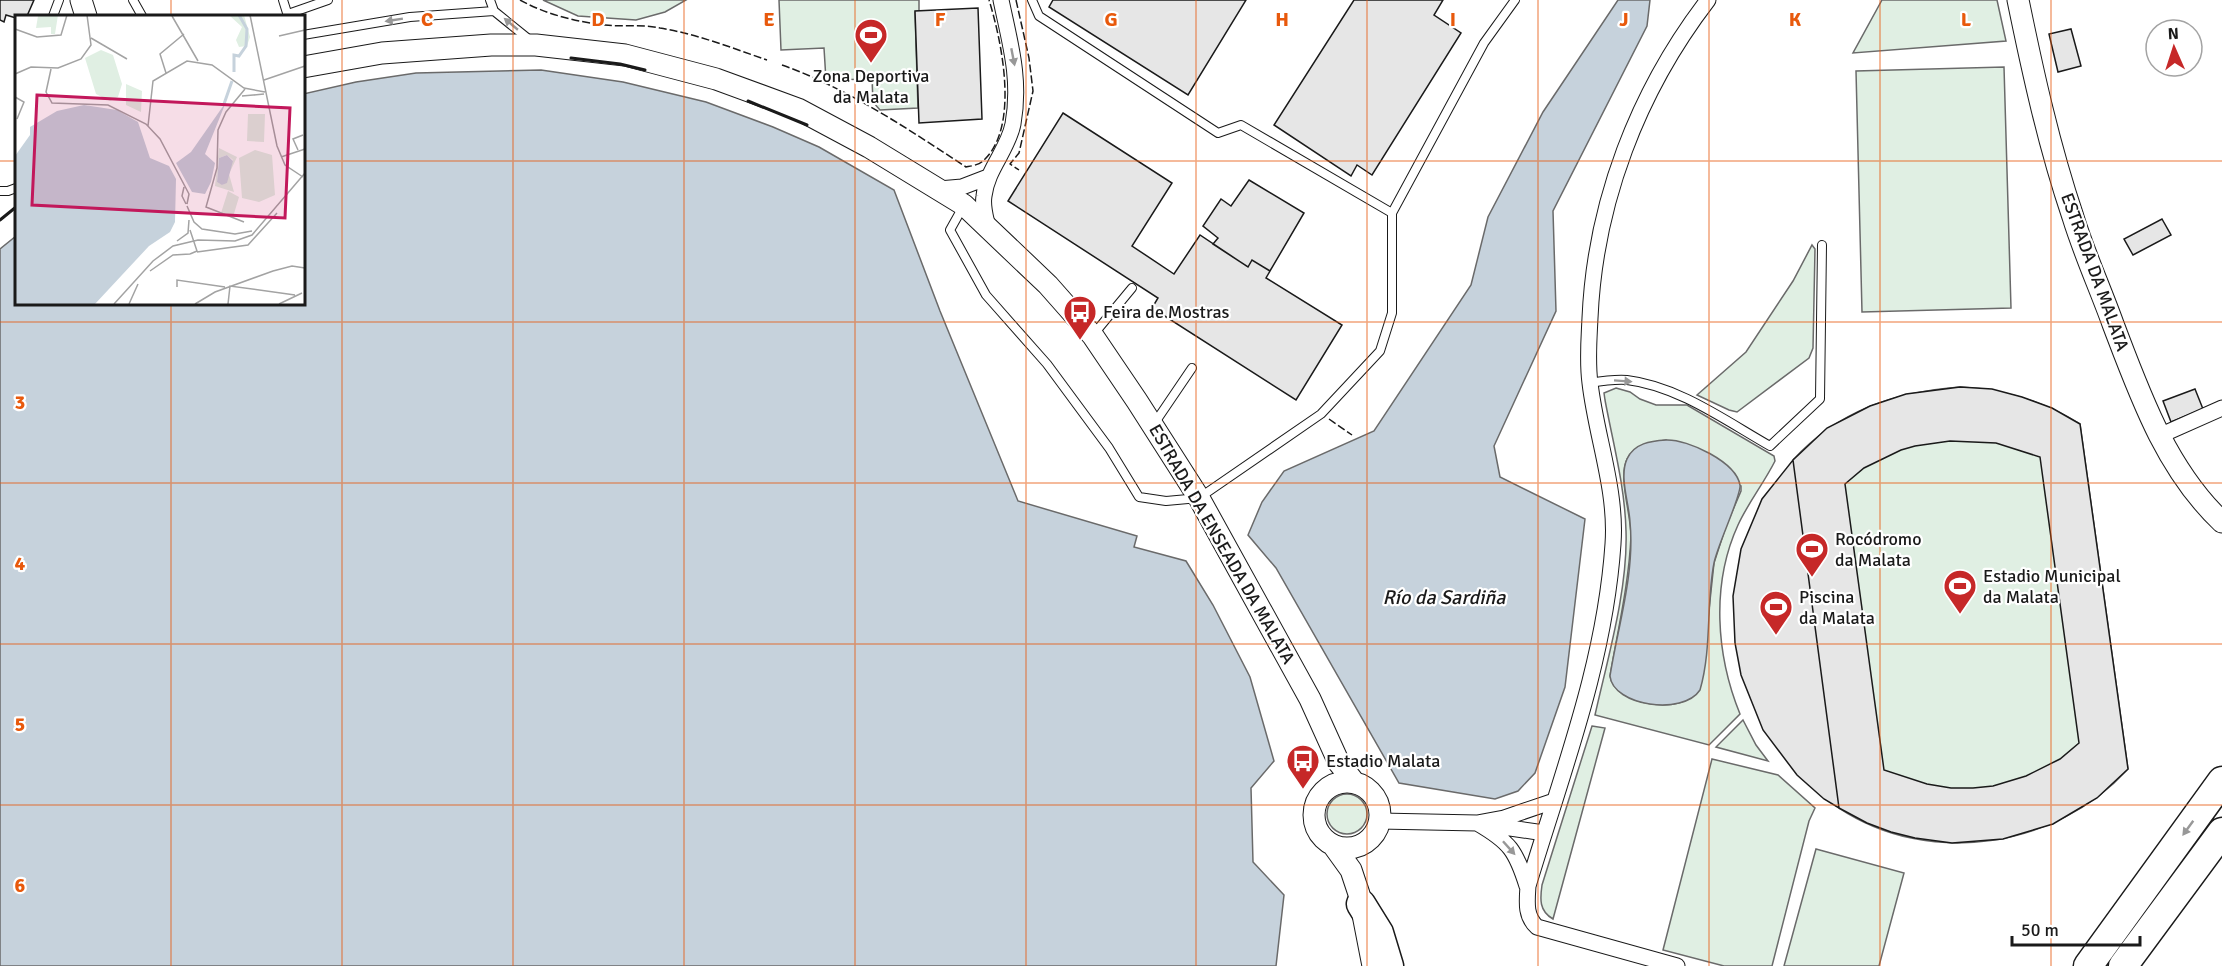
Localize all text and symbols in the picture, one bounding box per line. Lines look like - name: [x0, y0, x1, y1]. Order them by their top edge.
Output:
- text: C: [421, 7, 433, 32]
- text: D: [591, 7, 605, 32]
- text: E: [763, 7, 775, 32]
- text: F: [935, 7, 946, 32]
- text: G: [1104, 7, 1118, 32]
- text: H: [1275, 7, 1289, 32]
- text: I: [1450, 7, 1456, 32]
- text: J: [1619, 7, 1629, 32]
- text: K: [1789, 7, 1802, 32]
- text: L: [1961, 7, 1972, 32]
- inset map: [15, 15, 304, 304]
- one-way arrow: [385, 16, 404, 25]
- sports icon: Zona Deportiva da Malata: [853, 17, 889, 64]
- one-way arrow: [503, 18, 519, 31]
- north arrow: [2144, 18, 2204, 78]
- text: N: [2167, 24, 2179, 44]
- one-way arrow: [1009, 48, 1018, 67]
- place label: Zona Deportiva da Malata: [813, 65, 929, 108]
- street label: ESTRADA DA MALATA: [2056, 190, 2134, 354]
- bus stop icon: Feira de Mostras: [1062, 294, 1098, 341]
- place label: Feira de Mostras: [1103, 301, 1230, 323]
- one-way arrow: [1614, 377, 1633, 386]
- text: 3: [15, 390, 25, 415]
- street label: ESTRADA DA ENSEADA DA MALATA: [1144, 420, 1300, 668]
- place label: Rocódromo da Malata: [1835, 528, 1922, 571]
- sports icon: Rocódromo da Malata: [1794, 531, 1830, 578]
- text: 4: [15, 551, 26, 576]
- place label: Estadio Municipal da Malata: [1983, 565, 2121, 608]
- sports icon: Estadio Municipal da Malata: [1942, 568, 1978, 615]
- water label: Río da Sardiña: [1383, 585, 1506, 610]
- place label: Piscina da Malata: [1799, 586, 1875, 629]
- sports icon: Piscina da Malata: [1758, 589, 1794, 636]
- text: 5: [15, 712, 25, 737]
- bus stop icon: Estadio Malata: [1285, 743, 1321, 790]
- place label: Estadio Malata: [1326, 750, 1440, 772]
- one-way arrow: [2182, 820, 2194, 835]
- one-way arrow: [1502, 840, 1516, 855]
- text: 6: [15, 873, 26, 898]
- scale bar: [2012, 909, 2140, 947]
- text: 50 m: [2021, 919, 2059, 941]

